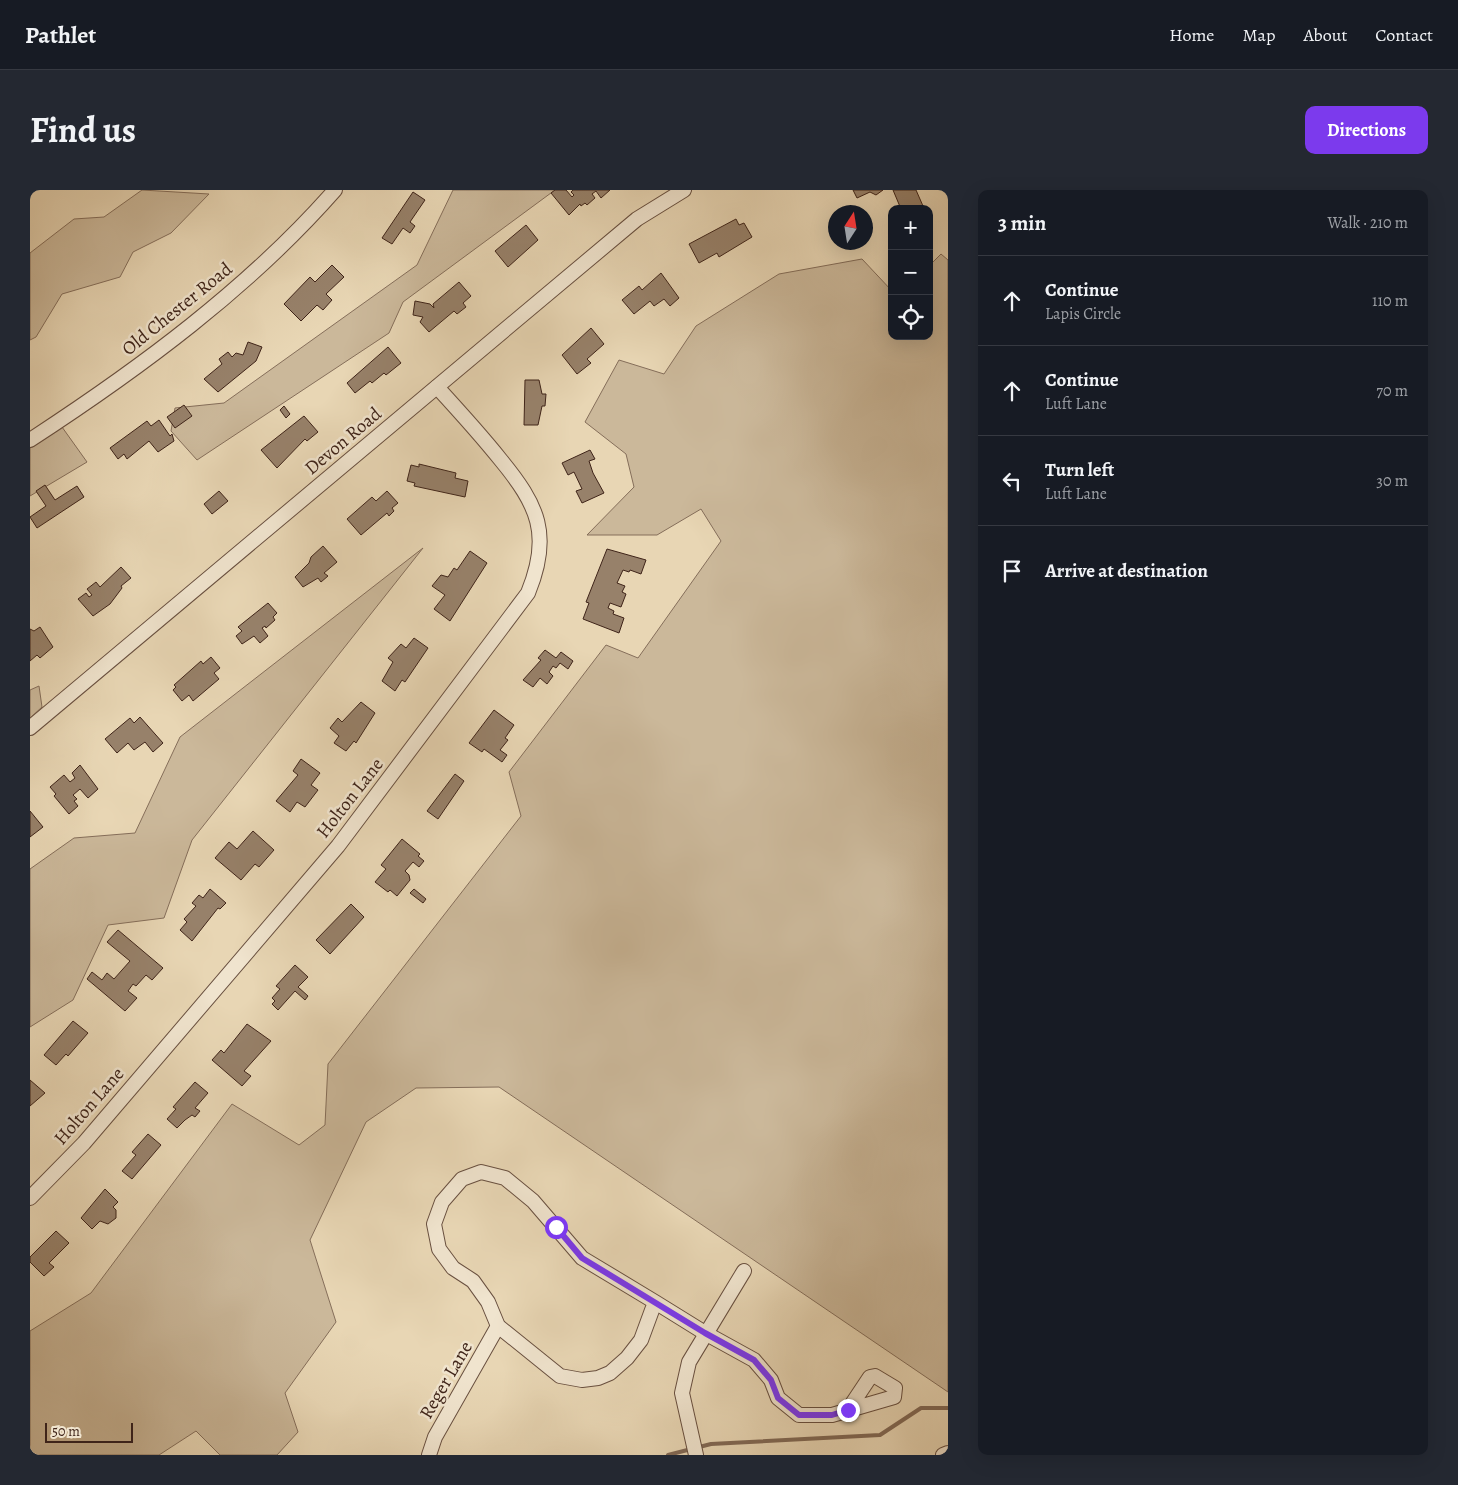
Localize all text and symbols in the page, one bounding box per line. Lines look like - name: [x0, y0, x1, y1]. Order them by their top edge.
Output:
- text: Pathlet: [25, 19, 96, 51]
- text: Home: [1169, 23, 1214, 47]
- text: Map: [1242, 23, 1275, 47]
- text: About: [1303, 23, 1347, 47]
- text: Contact: [1375, 23, 1433, 47]
- text: Find us: [30, 106, 136, 154]
- button: Directions: [1305, 106, 1428, 154]
- north arrow: [828, 205, 873, 250]
- map controls: [888, 205, 933, 340]
- button: +: [888, 205, 933, 250]
- text: 3 min: [998, 209, 1046, 237]
- text: Walk · 210 m: [1327, 212, 1408, 234]
- button: −: [888, 250, 933, 295]
- street label: Old Chester Road: [116, 256, 238, 362]
- text: Continue: [1045, 277, 1119, 303]
- icon: ahead: [998, 287, 1026, 315]
- text: 110 m: [1372, 290, 1408, 312]
- button: locate: [888, 295, 933, 340]
- text: Lapis Circle: [1045, 303, 1121, 325]
- text: Continue: [1045, 367, 1119, 393]
- icon: ahead: [998, 377, 1026, 405]
- text: 70 m: [1376, 380, 1408, 402]
- text: Luft Lane: [1045, 393, 1107, 415]
- street label: Devon Road: [299, 401, 388, 481]
- text: Turn left: [1045, 457, 1114, 483]
- icon: left: [998, 467, 1026, 495]
- text: 30 m: [1376, 470, 1408, 492]
- text: Luft Lane: [1045, 483, 1107, 505]
- icon: arrive: [998, 557, 1026, 585]
- text: Arrive at destination: [1045, 558, 1208, 584]
- street label: Holton Lane: [310, 752, 390, 844]
- street label: Holton Lane: [48, 1061, 130, 1151]
- route start: [545, 1216, 568, 1239]
- street label: Reger Lane: [413, 1336, 479, 1424]
- route end: [837, 1399, 860, 1422]
- scale bar: [45, 1420, 132, 1443]
- text: 50 m: [52, 1422, 80, 1441]

